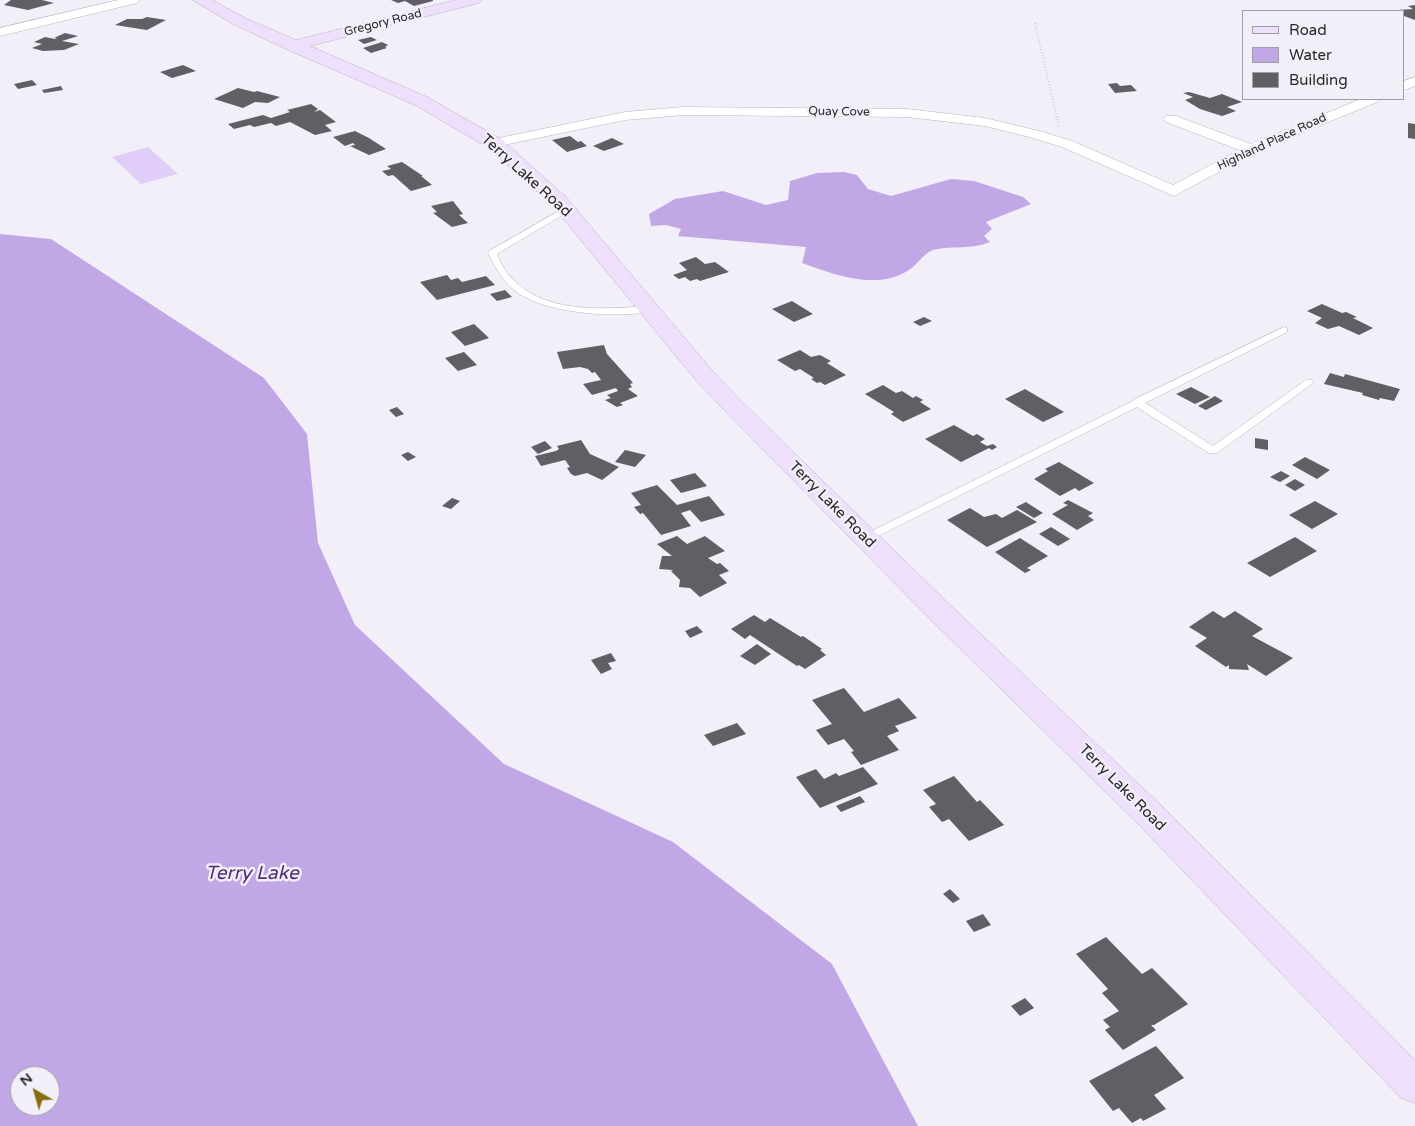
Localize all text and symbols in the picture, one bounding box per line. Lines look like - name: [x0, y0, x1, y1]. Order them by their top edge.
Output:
- street label: Gregory Road: [343, 6, 423, 40]
- legend: [1242, 10, 1405, 100]
- text: Road: [1289, 21, 1327, 39]
- text: Water: [1289, 46, 1332, 64]
- text: Building: [1289, 71, 1348, 89]
- street label: Quay Cove: [808, 104, 870, 120]
- street label: Highland Place Road: [1215, 110, 1329, 174]
- street label: Terry Lake Road: [477, 131, 575, 221]
- street label: Terry Lake Road: [785, 458, 879, 552]
- street label: Terry Lake Road: [1075, 741, 1169, 835]
- water label: Terry Lake: [205, 863, 299, 885]
- north arrow: [10, 1066, 60, 1116]
- text: N: [16, 1069, 36, 1090]

